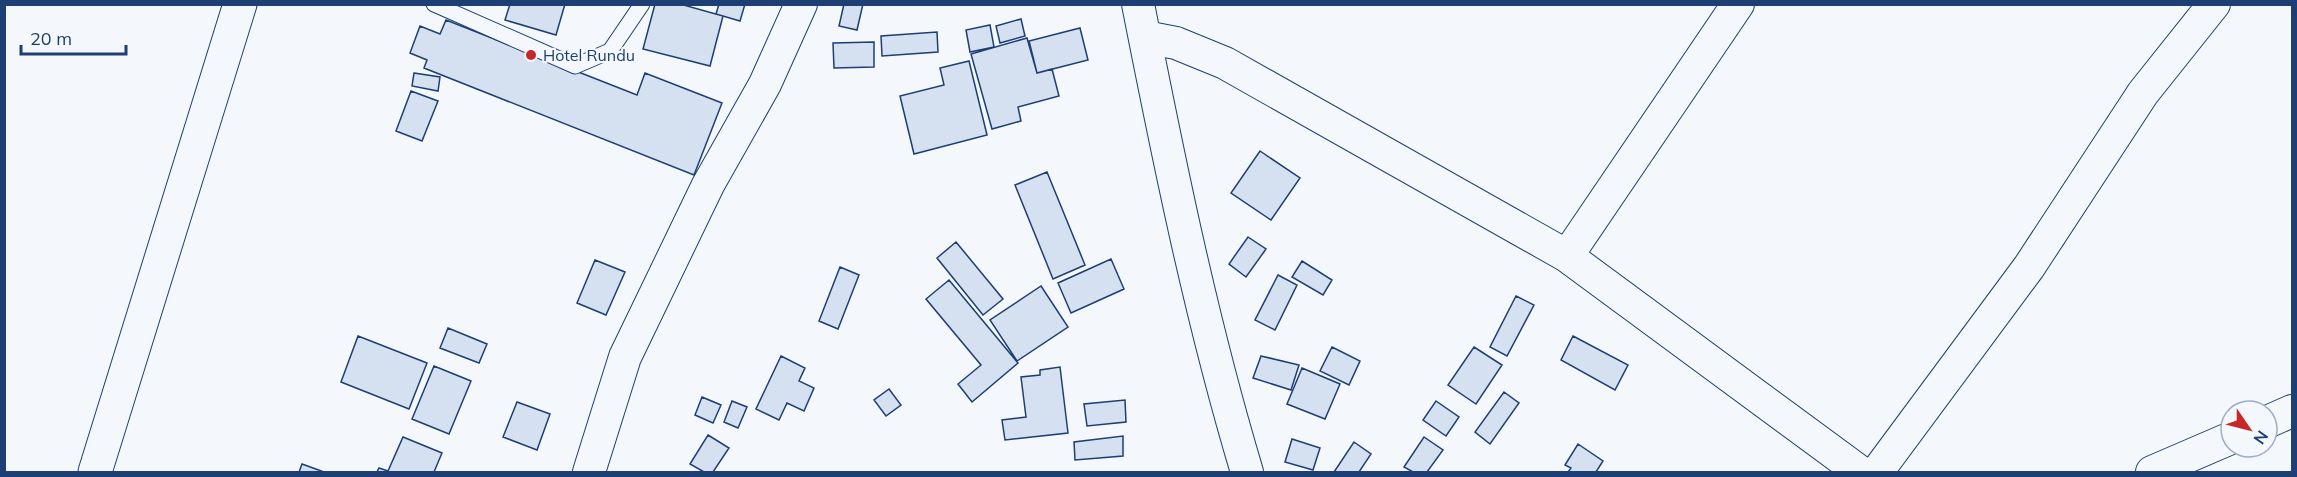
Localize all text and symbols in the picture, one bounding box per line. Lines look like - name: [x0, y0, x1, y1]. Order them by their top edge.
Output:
- scale bar: [21, 18, 126, 56]
- text: 20 m: [30, 27, 72, 50]
- place label: Hotel Rundu: [543, 45, 635, 65]
- marker: Hotel Rundu: [524, 48, 538, 62]
- north arrow: [2219, 399, 2279, 459]
- text: N: [2250, 427, 2273, 448]

